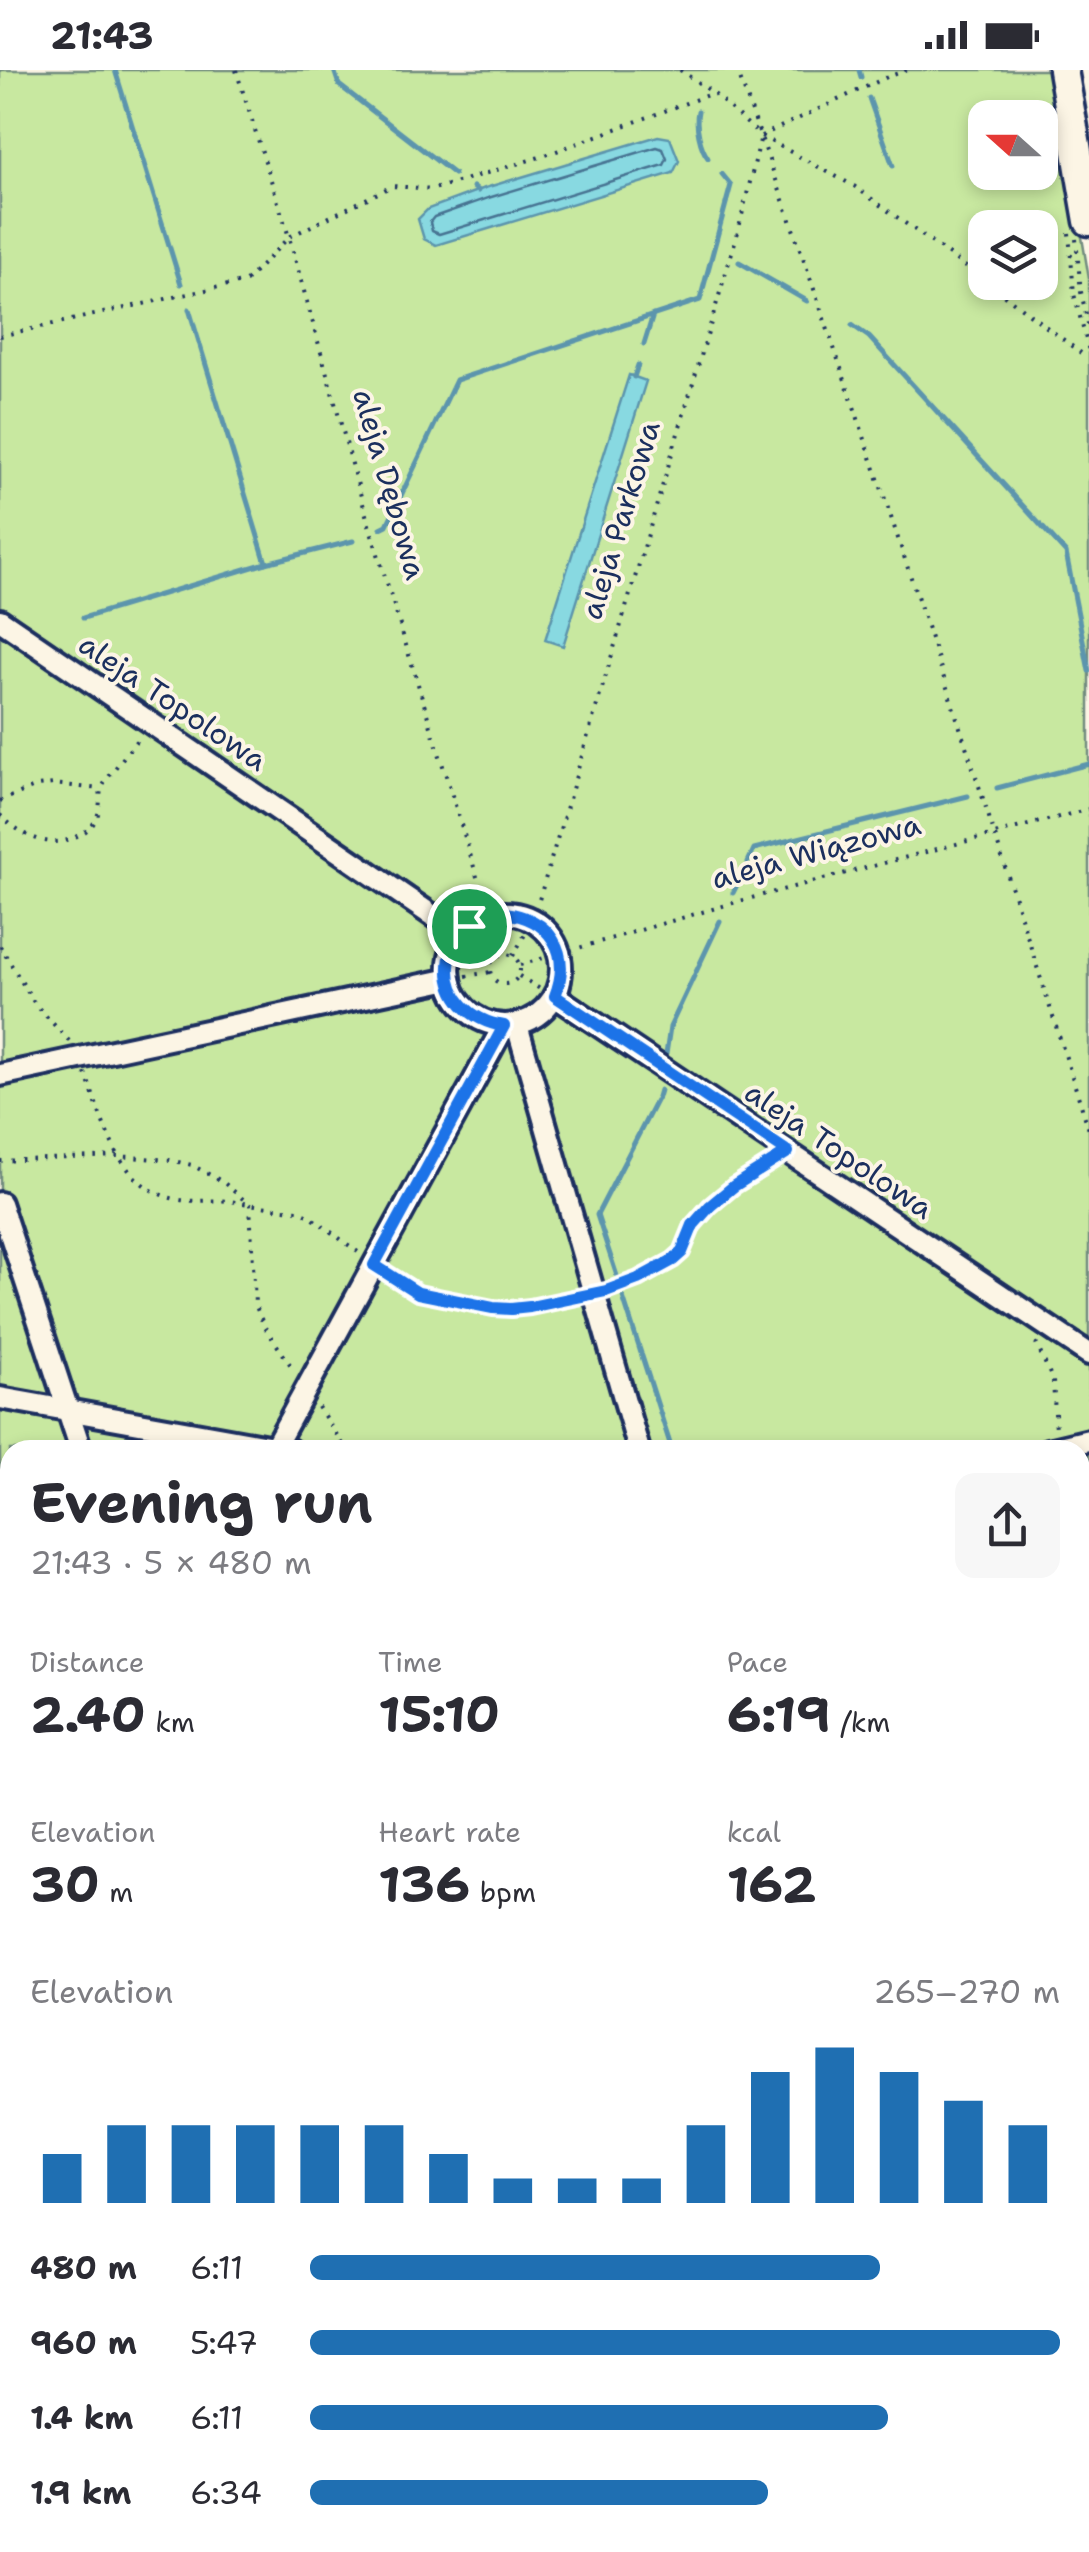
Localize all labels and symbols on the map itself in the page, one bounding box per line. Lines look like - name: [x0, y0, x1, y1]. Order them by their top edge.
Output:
- north arrow: [968, 100, 1058, 190]
- street label: aleja Dębowa: [343, 384, 437, 584]
- street label: aleja Parkowa: [570, 415, 670, 624]
- street label: aleja Topolowa: [71, 624, 276, 781]
- street label: aleja Wiązowa: [707, 803, 926, 899]
- pin: [427, 884, 512, 969]
- street label: aleja Topolowa: [737, 1072, 942, 1229]

